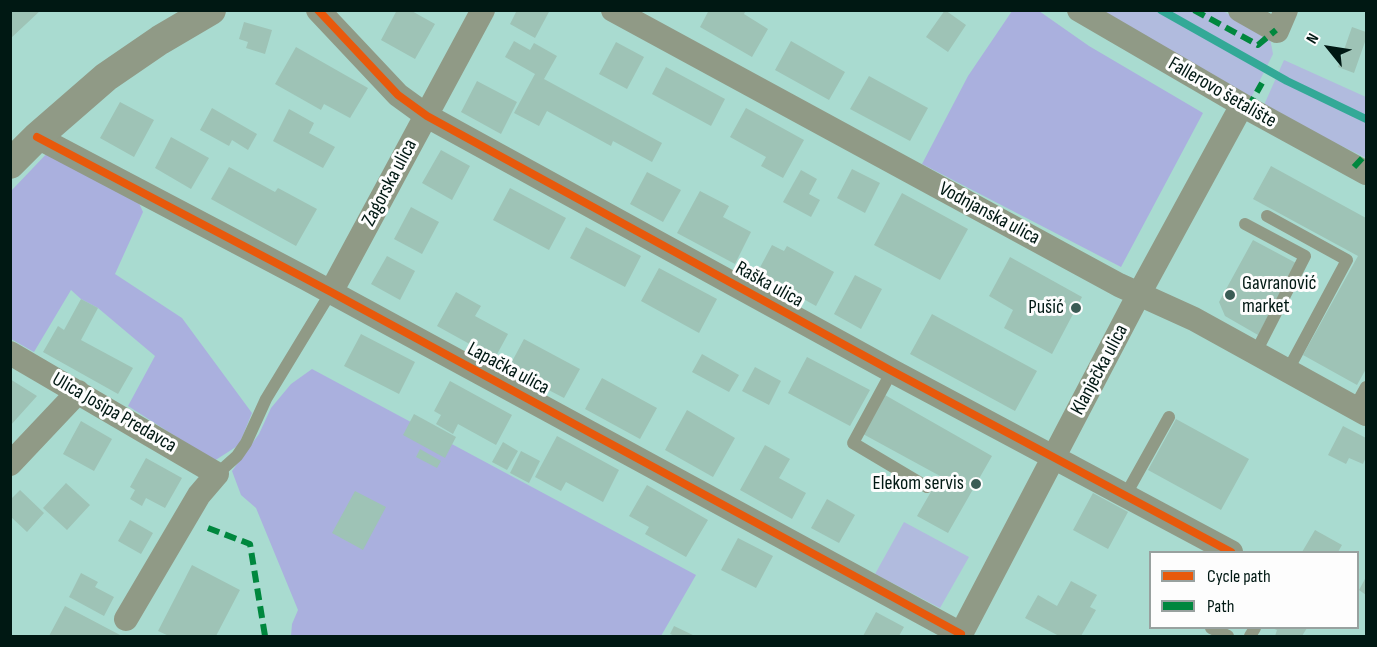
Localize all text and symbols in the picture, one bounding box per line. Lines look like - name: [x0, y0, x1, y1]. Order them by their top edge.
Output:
- north arrow: [1299, 18, 1359, 78]
- text: N: [1303, 30, 1323, 47]
- street label: Fallerovo šetalište: [1164, 52, 1280, 134]
- street label: Zagorska ulica: [357, 136, 423, 230]
- street label: Vodnjanska ulica: [934, 177, 1044, 251]
- street label: Raška ulica: [731, 257, 807, 313]
- place label: Gavranović market: [1242, 272, 1316, 319]
- marker: Gavranović market: [1223, 288, 1237, 302]
- place label: Pušić: [1028, 296, 1064, 320]
- marker: Pušić: [1069, 301, 1083, 315]
- street label: Klanječka ulica: [1066, 321, 1134, 419]
- street label: Lapačka ulica: [463, 337, 553, 401]
- street label: Ulica Josipa Predavca: [48, 368, 180, 458]
- place label: Elekom servis: [873, 472, 964, 496]
- marker: Elekom servis: [969, 477, 983, 491]
- legend: [1149, 551, 1359, 629]
- text: Cycle path: [1207, 566, 1271, 587]
- text: Path: [1207, 596, 1235, 617]

